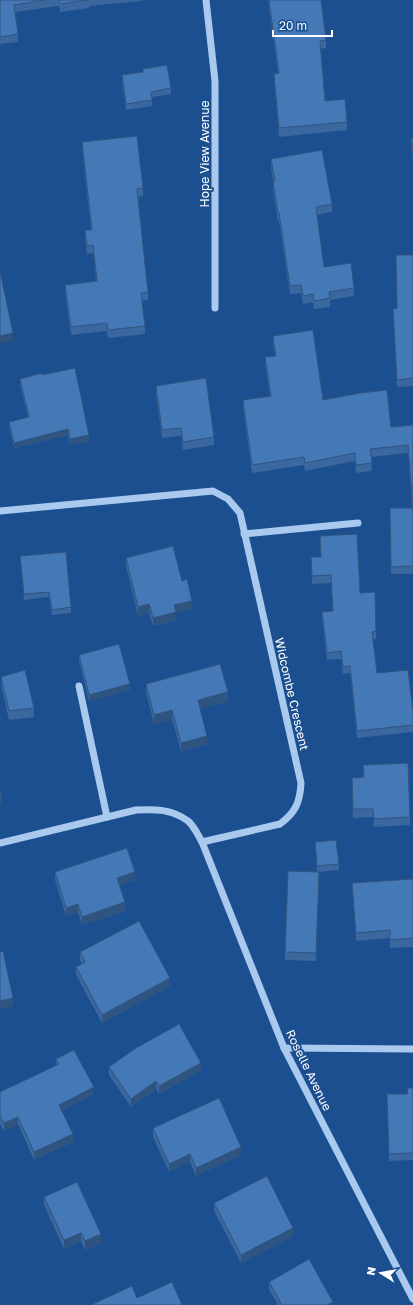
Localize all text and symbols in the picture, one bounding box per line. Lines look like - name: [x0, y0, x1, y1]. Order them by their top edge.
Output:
- scale bar: [273, 12, 332, 38]
- text: 20 m: [279, 18, 307, 33]
- street label: Hope View Avenue: [197, 101, 212, 207]
- street label: Widcombe Crescent: [272, 636, 312, 752]
- street label: Roselle Avenue: [283, 1027, 335, 1113]
- north arrow: [361, 1253, 401, 1293]
- text: N: [364, 1266, 378, 1276]

